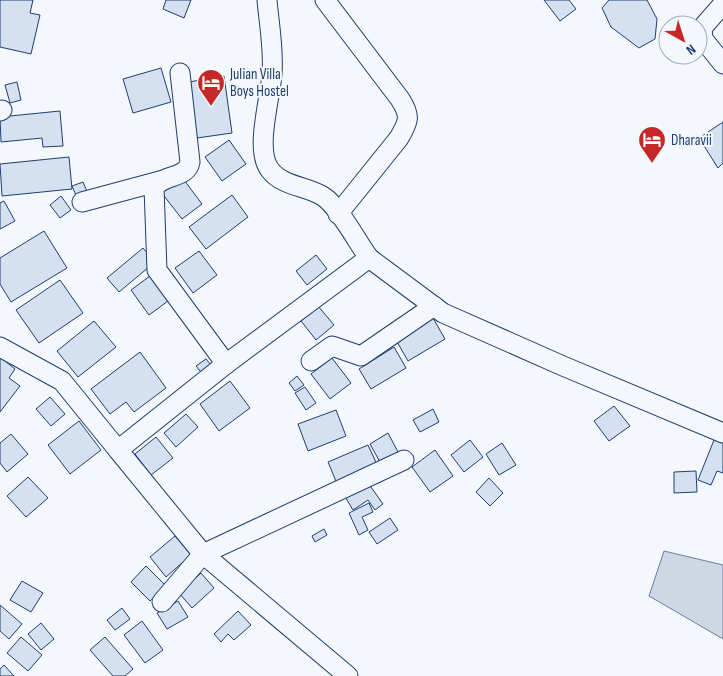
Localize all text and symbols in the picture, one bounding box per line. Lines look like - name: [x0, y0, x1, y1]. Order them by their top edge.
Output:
- north arrow: [658, 15, 708, 65]
- text: N: [683, 41, 699, 59]
- place label: Julian Villa Boys Hostel: [229, 65, 289, 101]
- hotel icon: Julian Villa Boys Hostel: [196, 68, 226, 107]
- hotel icon: Dharavii: [637, 125, 667, 164]
- place label: Dharavii: [671, 131, 712, 150]

